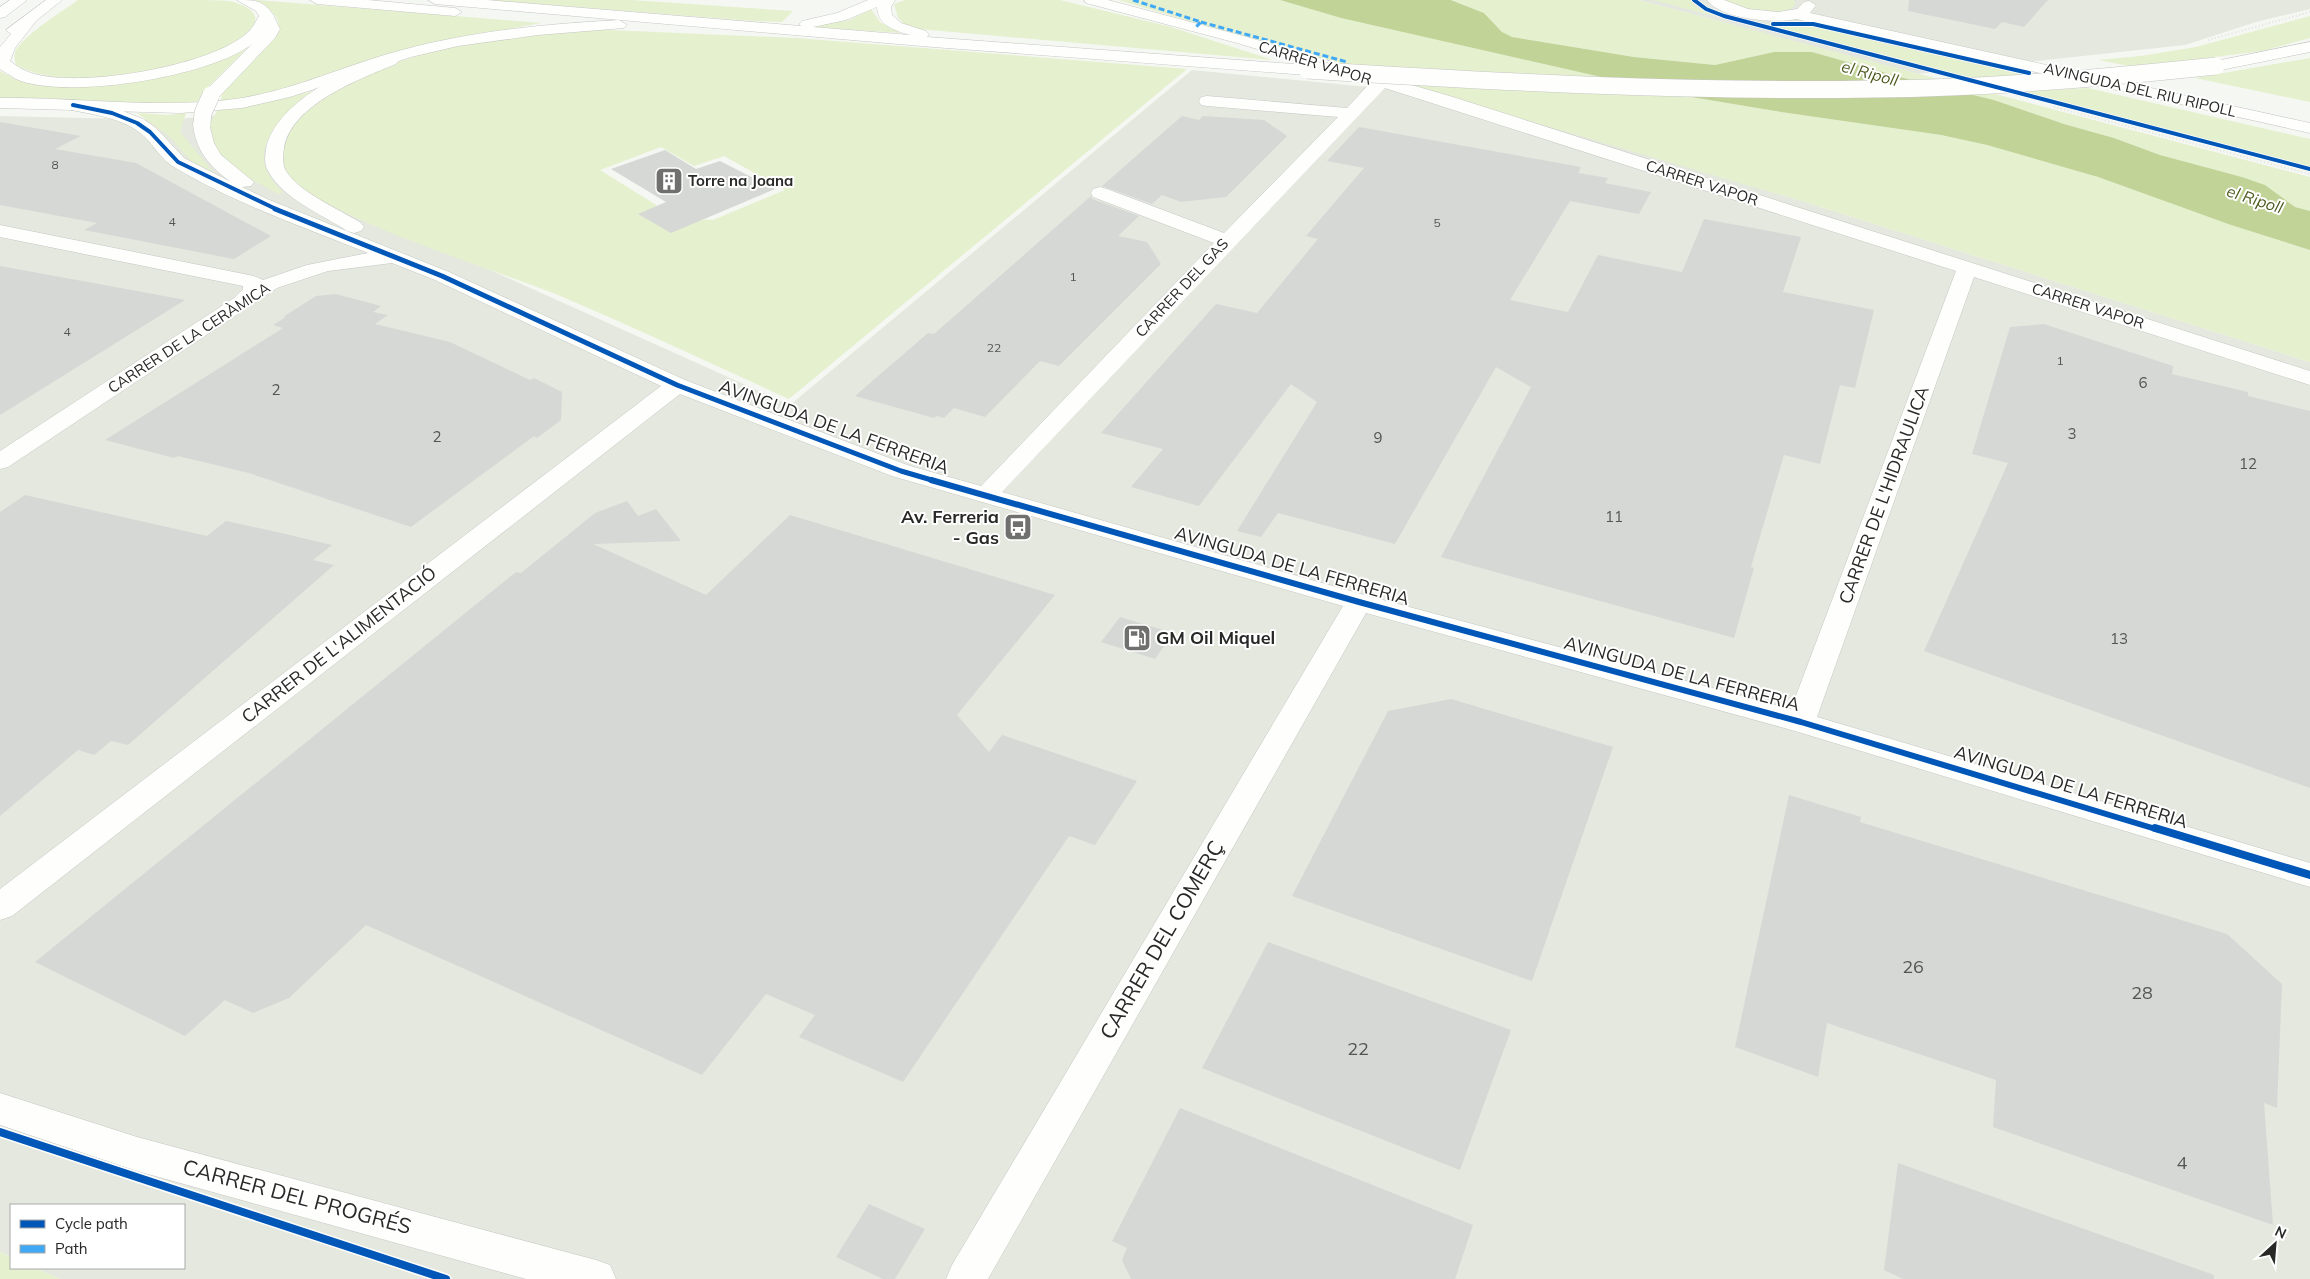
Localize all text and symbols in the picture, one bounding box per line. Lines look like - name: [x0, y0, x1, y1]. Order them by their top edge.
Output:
- street label: CARRER VAPOR: [1256, 36, 1374, 89]
- water label: el Ripoll: [1839, 56, 1901, 90]
- street label: AVINGUDA DEL RIU RIPOLL: [2042, 58, 2238, 121]
- street label: CARRER VAPOR: [1643, 155, 1761, 210]
- house number: 8: [51, 157, 59, 172]
- building icon: Torre na Joana: [654, 166, 684, 196]
- place label: Torre na Joana: [688, 171, 793, 190]
- water label: el Ripoll: [2224, 181, 2286, 218]
- house number: 4: [168, 214, 176, 229]
- house number: 5: [1433, 215, 1441, 230]
- street label: CARRER DEL GAS: [1131, 234, 1232, 341]
- house number: 1: [1069, 269, 1077, 284]
- street label: CARRER DE LA CERÀMICA: [104, 278, 273, 397]
- street label: CARRER VAPOR: [2029, 278, 2147, 333]
- house number: 4: [63, 324, 71, 339]
- house number: 22: [987, 340, 1001, 355]
- house number: 1: [2056, 353, 2064, 368]
- house number: 6: [2138, 373, 2148, 392]
- street label: AVINGUDA DE LA FERRERIA: [716, 374, 952, 479]
- house number: 2: [271, 380, 281, 399]
- street label: CARRER DE L'HIDRAULICA: [1833, 383, 1934, 607]
- house number: 3: [2067, 424, 2077, 443]
- house number: 2: [432, 427, 442, 446]
- house number: 9: [1373, 428, 1383, 447]
- house number: 12: [2239, 454, 2257, 473]
- place label: Av. Ferreria - Gas: [901, 505, 999, 549]
- house number: 11: [1605, 507, 1623, 526]
- bus stop icon: Av. Ferreria - Gas: [1003, 512, 1033, 542]
- street label: AVINGUDA DE LA FERRERIA: [1172, 521, 1412, 610]
- street label: CARRER DE L'ALIMENTACIÓ: [237, 561, 441, 728]
- fuel station icon: GM Oil Miquel: [1122, 623, 1152, 653]
- place label: GM Oil Miquel: [1156, 626, 1275, 649]
- house number: 13: [2110, 629, 2128, 648]
- street label: AVINGUDA DE LA FERRERIA: [1562, 631, 1802, 716]
- street label: AVINGUDA DE LA FERRERIA: [1952, 740, 2191, 833]
- street label: CARRER DEL COMERÇ: [1094, 836, 1229, 1043]
- house number: 26: [1902, 955, 1924, 978]
- house number: 28: [2131, 981, 2153, 1004]
- house number: 22: [1347, 1037, 1369, 1060]
- house number: 4: [2177, 1151, 2188, 1174]
- street label: CARRER DEL PROGRÉS: [180, 1153, 414, 1239]
- legend: [10, 1204, 185, 1269]
- text: Cycle path: [55, 1214, 128, 1233]
- north arrow: [2250, 1219, 2300, 1269]
- text: N: [2272, 1222, 2289, 1243]
- text: Path: [55, 1239, 87, 1258]

